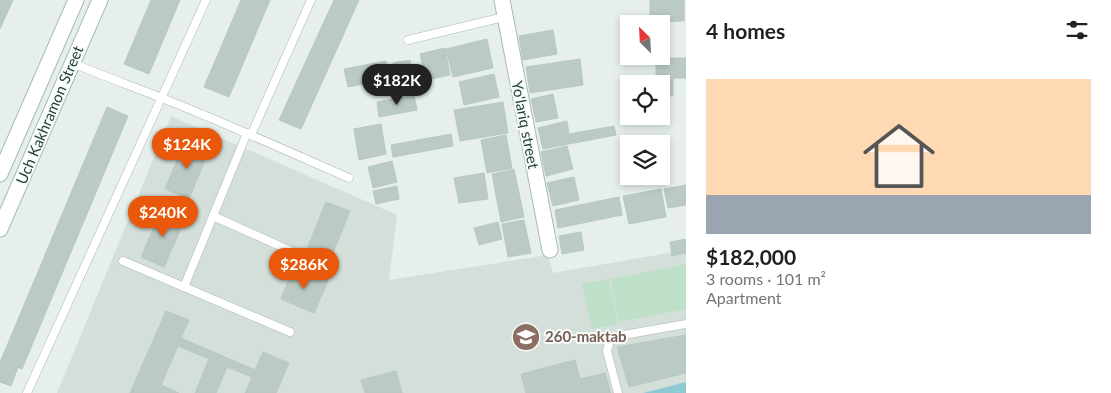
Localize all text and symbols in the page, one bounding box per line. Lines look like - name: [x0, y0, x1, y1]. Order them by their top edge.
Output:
- north arrow: [620, 15, 670, 65]
- map controls: [620, 15, 670, 185]
- icon: filters: [1063, 16, 1091, 44]
- text: 4 homes: [706, 18, 785, 43]
- street label: Uch Kakhramon Street: [12, 42, 87, 187]
- pin: $182K: [362, 64, 432, 106]
- text: $182K: [373, 70, 421, 89]
- button: locate: [620, 75, 670, 125]
- street label: Yo'lariq street: [509, 79, 543, 171]
- icon: home: [854, 111, 944, 201]
- pin: $124K: [152, 128, 222, 170]
- text: $124K: [163, 134, 211, 153]
- button: layers: [620, 135, 670, 185]
- pin: $240K: [128, 196, 198, 238]
- text: $240K: [139, 202, 187, 221]
- text: $182,000: [706, 244, 796, 269]
- pin: $286K: [269, 248, 339, 290]
- text: $286K: [280, 254, 328, 273]
- text: 3 rooms · 101 m²: [706, 269, 826, 288]
- text: Apartment: [706, 288, 781, 307]
- school or university icon: 260-maktab: [511, 322, 541, 352]
- place label: 260-maktab: [545, 327, 627, 345]

